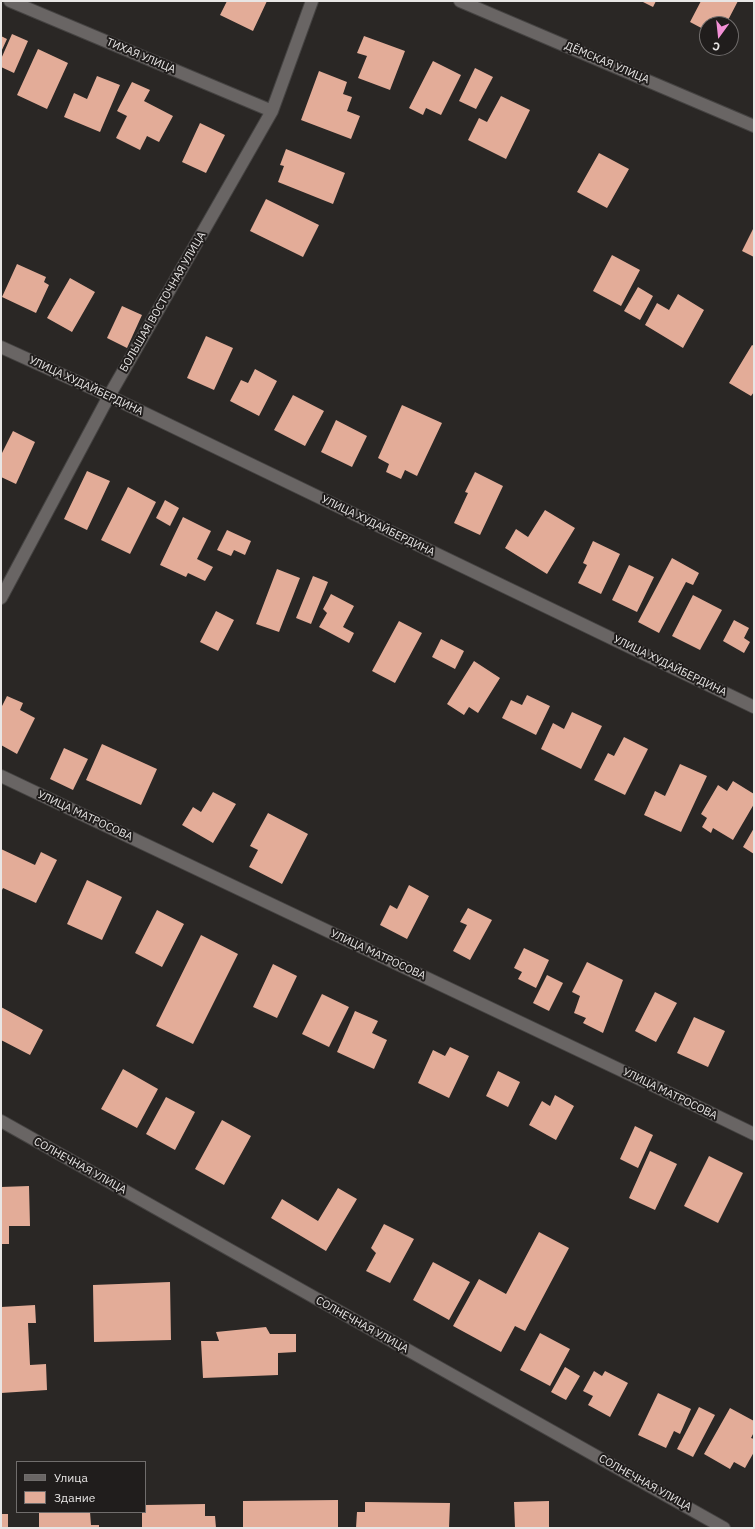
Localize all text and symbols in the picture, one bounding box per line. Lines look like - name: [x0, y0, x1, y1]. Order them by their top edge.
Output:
- north arrow: [699, 16, 739, 56]
- street label: ТИХАЯ УЛИЦА: [104, 35, 178, 77]
- street label: ДЁМСКАЯ УЛИЦА: [563, 39, 651, 87]
- text: С: [711, 39, 721, 54]
- street label: БОЛЬШАЯ ВОСТОЧНАЯ УЛИЦА: [117, 230, 209, 374]
- street label: УЛИЦА ХУДАЙБЕРДИНА: [27, 354, 145, 418]
- street label: УЛИЦА ХУДАЙБЕРДИНА: [319, 493, 437, 559]
- street label: УЛИЦА ХУДАЙБЕРДИНА: [611, 633, 729, 699]
- street label: УЛИЦА МАТРОСОВА: [35, 788, 135, 844]
- street label: УЛИЦА МАТРОСОВА: [328, 927, 428, 983]
- street label: УЛИЦА МАТРОСОВА: [621, 1065, 719, 1123]
- street label: СОЛНЕЧНАЯ УЛИЦА: [31, 1135, 129, 1197]
- street label: СОЛНЕЧНАЯ УЛИЦА: [313, 1294, 411, 1356]
- street label: СОЛНЕЧНАЯ УЛИЦА: [596, 1452, 694, 1514]
- legend: [16, 1461, 146, 1513]
- text: Улица: [54, 1470, 88, 1485]
- text: Здание: [54, 1490, 95, 1505]

